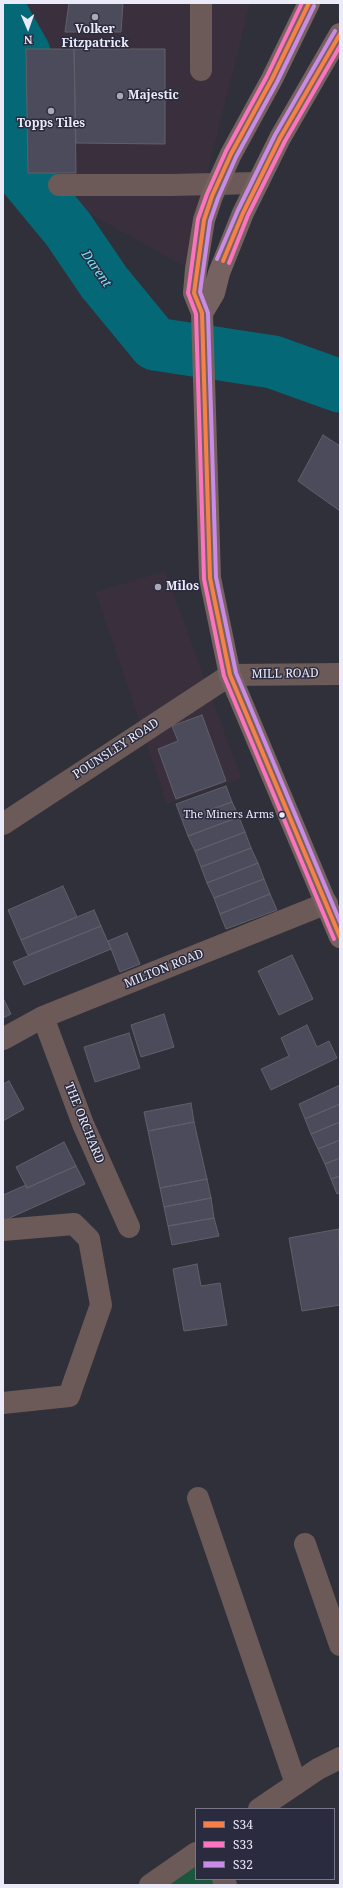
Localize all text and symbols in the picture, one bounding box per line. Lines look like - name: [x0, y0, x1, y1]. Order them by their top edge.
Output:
- north arrow: [8, 8, 48, 48]
- marker: Volker Fitzpatrick: [90, 12, 100, 22]
- place label: Volker Fitzpatrick: [61, 23, 129, 51]
- text: N: [24, 33, 33, 48]
- place label: Majestic: [128, 89, 179, 103]
- marker: Majestic: [115, 91, 125, 101]
- marker: Topps Tiles: [46, 106, 56, 116]
- place label: Topps Tiles: [17, 117, 85, 131]
- water label: Darent: [78, 247, 114, 291]
- place label: Milos: [166, 580, 199, 594]
- marker: Milos: [153, 582, 163, 592]
- street label: MILL ROAD: [251, 666, 319, 682]
- street label: POUNSLEY ROAD: [70, 716, 162, 782]
- place label: The Miners Arms: [183, 808, 274, 822]
- marker: The Miners Arms: [277, 810, 287, 820]
- street label: MILTON ROAD: [122, 947, 206, 991]
- street label: THE ORCHARD: [61, 1080, 107, 1166]
- legend: [195, 1808, 335, 1880]
- text: S34: [233, 1816, 253, 1833]
- text: S33: [233, 1836, 253, 1853]
- text: S32: [233, 1856, 253, 1873]

